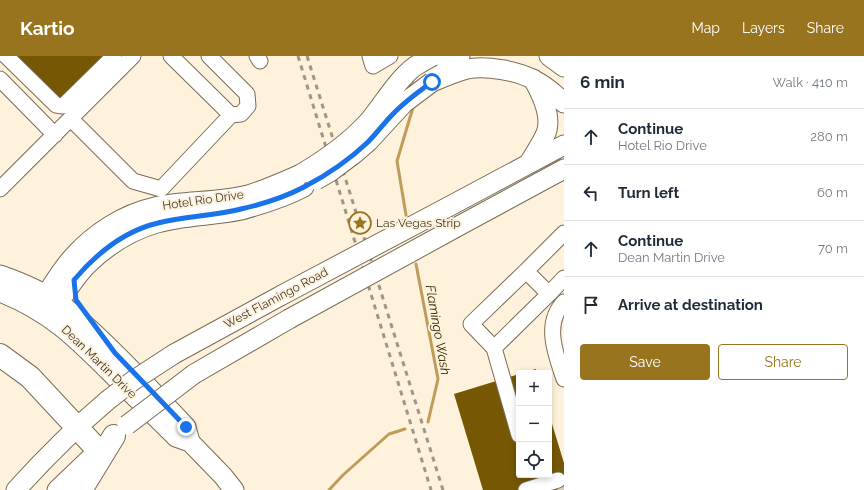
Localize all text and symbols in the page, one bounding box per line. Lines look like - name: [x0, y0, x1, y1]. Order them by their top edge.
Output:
- text: Kartio: [20, 17, 75, 39]
- text: Map: [692, 20, 720, 36]
- text: Layers: [742, 20, 785, 36]
- text: Share: [807, 20, 844, 36]
- text: 6 min: [580, 72, 625, 92]
- route start: [423, 73, 441, 91]
- text: Walk · 410 m: [773, 75, 848, 90]
- text: Continue: [618, 120, 683, 138]
- icon: ahead: [580, 126, 602, 148]
- text: 280 m: [810, 129, 848, 144]
- text: Hotel Rio Drive: [618, 138, 707, 153]
- icon: left: [580, 182, 602, 204]
- text: Turn left: [618, 184, 679, 202]
- text: 60 m: [817, 185, 848, 200]
- street label: Hotel Rio Drive: [161, 187, 245, 213]
- place icon: Las Vegas Strip: [347, 210, 373, 236]
- place label: Las Vegas Strip: [376, 216, 461, 230]
- text: Continue: [618, 232, 683, 250]
- icon: ahead: [580, 238, 602, 260]
- text: 70 m: [818, 241, 848, 256]
- text: Dean Martin Drive: [618, 250, 725, 265]
- street label: West Flamingo Road: [222, 265, 330, 331]
- water label: Flamingo Wash: [423, 284, 453, 376]
- icon: arrive: [580, 294, 602, 316]
- text: Arrive at destination: [618, 296, 763, 314]
- street label: Dean Martin Drive: [59, 323, 139, 401]
- button: Save: [580, 344, 710, 380]
- button: Share: [718, 344, 848, 380]
- map controls: [516, 370, 552, 478]
- button: +: [516, 370, 552, 406]
- button: −: [516, 406, 552, 442]
- route end: [177, 418, 195, 436]
- button: locate: [516, 442, 552, 478]

